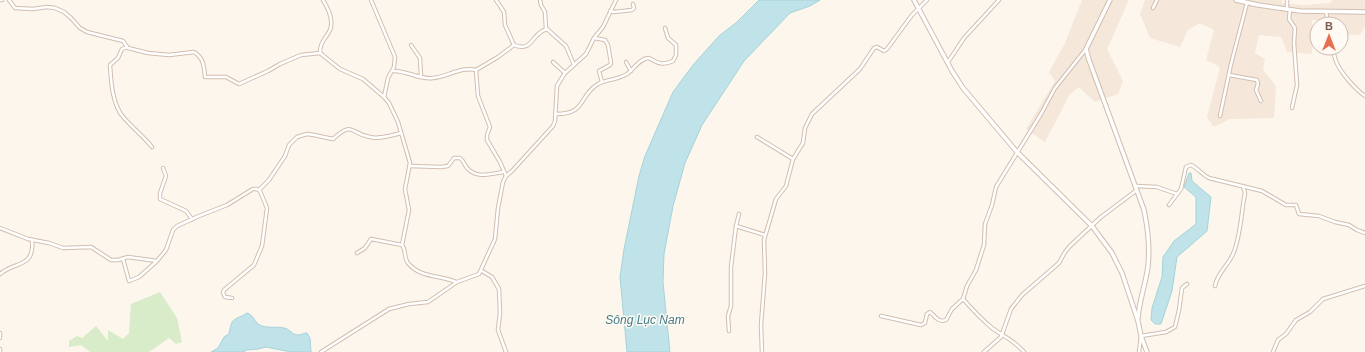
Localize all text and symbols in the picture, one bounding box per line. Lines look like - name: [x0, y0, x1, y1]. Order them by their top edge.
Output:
- north arrow: [1309, 16, 1349, 56]
- text: B: [1325, 20, 1333, 32]
- water label: Sông Lục Nam: [605, 313, 685, 327]

